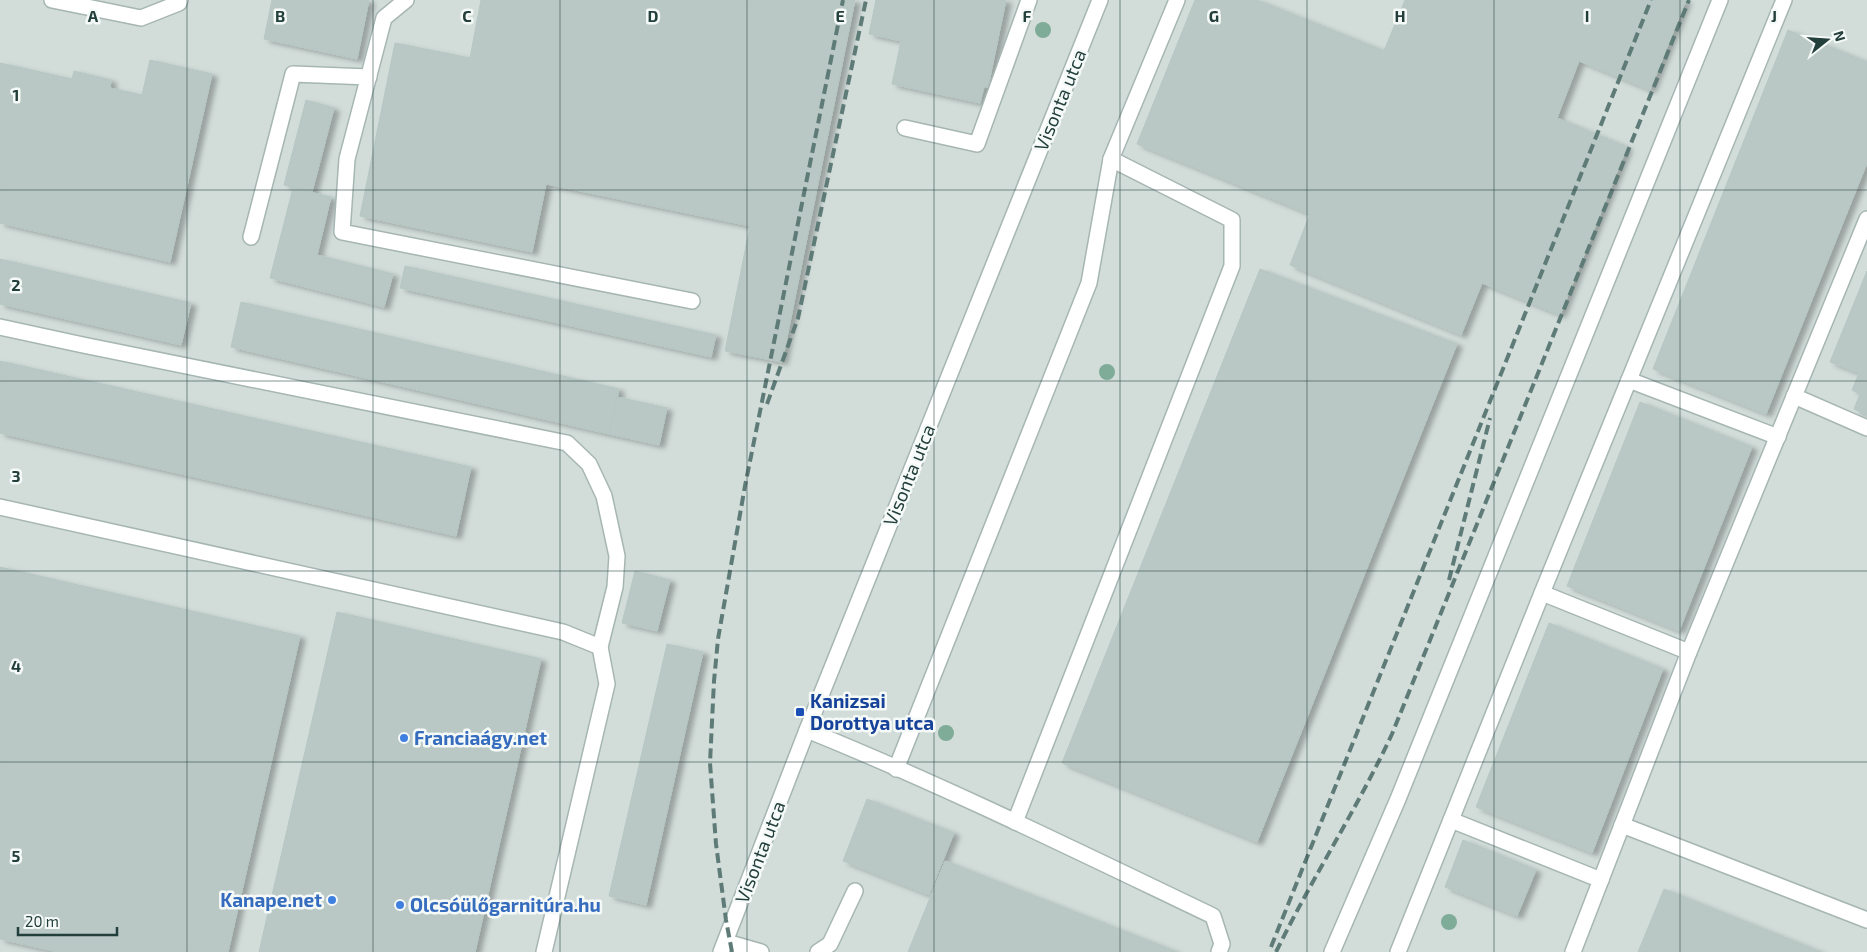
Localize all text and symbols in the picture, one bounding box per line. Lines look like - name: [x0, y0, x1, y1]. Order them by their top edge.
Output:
- text: A: [88, 6, 99, 25]
- text: B: [275, 6, 285, 25]
- text: C: [462, 6, 472, 25]
- text: D: [648, 6, 659, 25]
- text: E: [835, 6, 845, 25]
- text: F: [1023, 6, 1032, 25]
- text: G: [1209, 6, 1219, 25]
- text: H: [1394, 6, 1406, 25]
- text: I: [1585, 6, 1589, 25]
- text: J: [1771, 6, 1777, 25]
- north arrow: [1802, 15, 1852, 65]
- text: N: [1830, 29, 1850, 43]
- street label: Visonta utca: [1029, 46, 1090, 154]
- text: 1: [13, 85, 19, 104]
- text: 2: [11, 275, 21, 294]
- street label: Visonta utca: [878, 421, 939, 529]
- text: 3: [11, 466, 21, 485]
- text: 4: [11, 656, 21, 675]
- place label: Kanizsai Dorottya utca: [810, 689, 934, 735]
- marker: Kanizsai Dorottya utca: [794, 706, 806, 718]
- place label: Franciaágy.net: [414, 726, 547, 750]
- marker: Franciaágy.net: [398, 732, 410, 744]
- street label: Visonta utca: [730, 798, 790, 906]
- text: 5: [12, 846, 21, 865]
- place label: Kanape.net: [220, 888, 322, 911]
- place label: Olcsóülőgarnitúra.hu: [410, 893, 601, 916]
- marker: Kanape.net: [326, 894, 338, 906]
- marker: Olcsóülőgarnitúra.hu: [394, 899, 406, 911]
- scale bar: [18, 904, 116, 936]
- text: 20 m: [25, 912, 59, 930]

